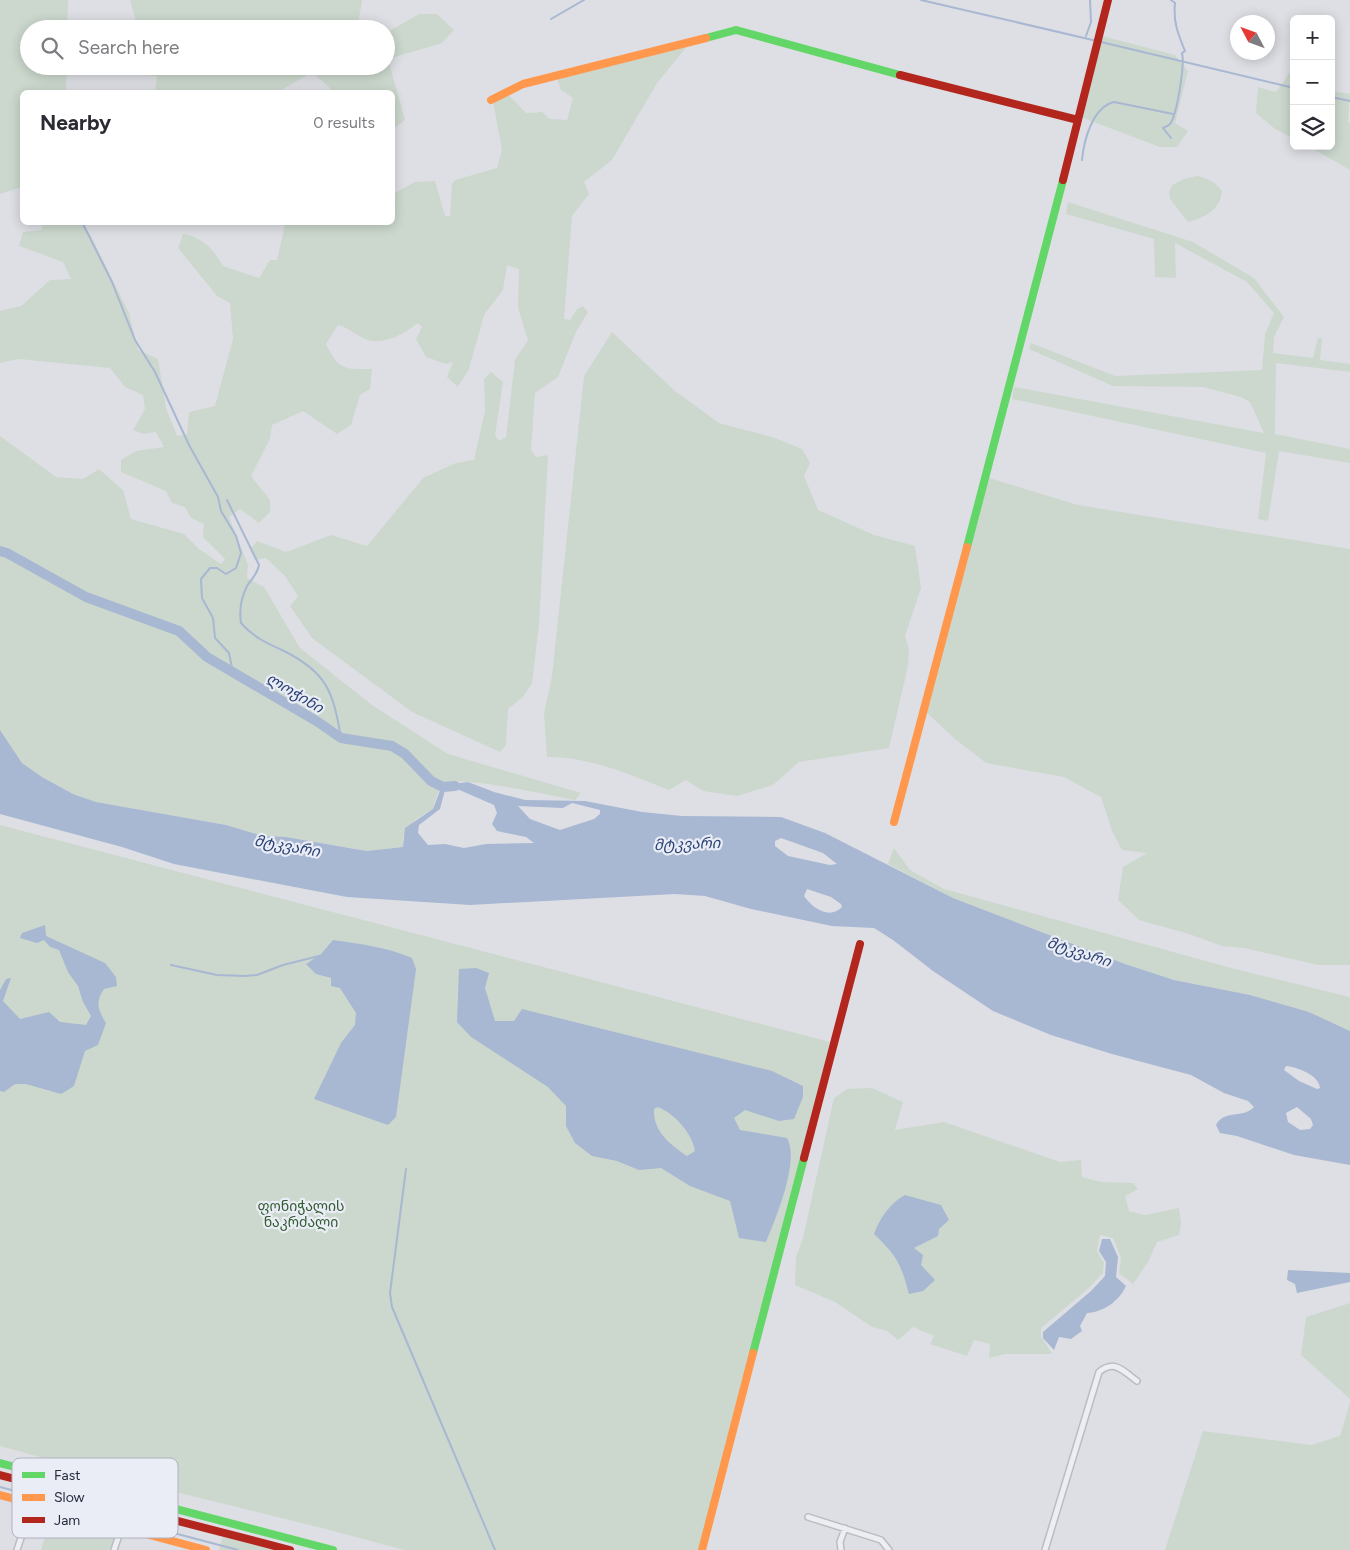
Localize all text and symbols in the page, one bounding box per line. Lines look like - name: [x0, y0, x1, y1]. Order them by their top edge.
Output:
- north arrow: [1230, 15, 1275, 60]
- map controls: [1290, 15, 1335, 150]
- button: +: [1290, 15, 1335, 60]
- search box: [20, 20, 395, 75]
- icon: search: [38, 34, 66, 62]
- text: Search here: [78, 36, 180, 59]
- button: −: [1290, 60, 1335, 105]
- button: layers: [1290, 105, 1335, 150]
- text: Nearby: [40, 110, 111, 135]
- text: 0 results: [313, 113, 375, 132]
- water label: ლოჭინი: [263, 669, 328, 718]
- water label: მტკვარი: [253, 831, 323, 861]
- water label: მტკვარი: [654, 834, 722, 854]
- water label: მტკვარი: [1045, 933, 1115, 971]
- park label: ფონიჭალის ნაკრძალი: [257, 1198, 345, 1231]
- legend: [12, 1458, 178, 1538]
- text: Fast: [54, 1467, 80, 1484]
- text: Slow: [54, 1489, 85, 1506]
- text: Jam: [54, 1512, 80, 1529]

